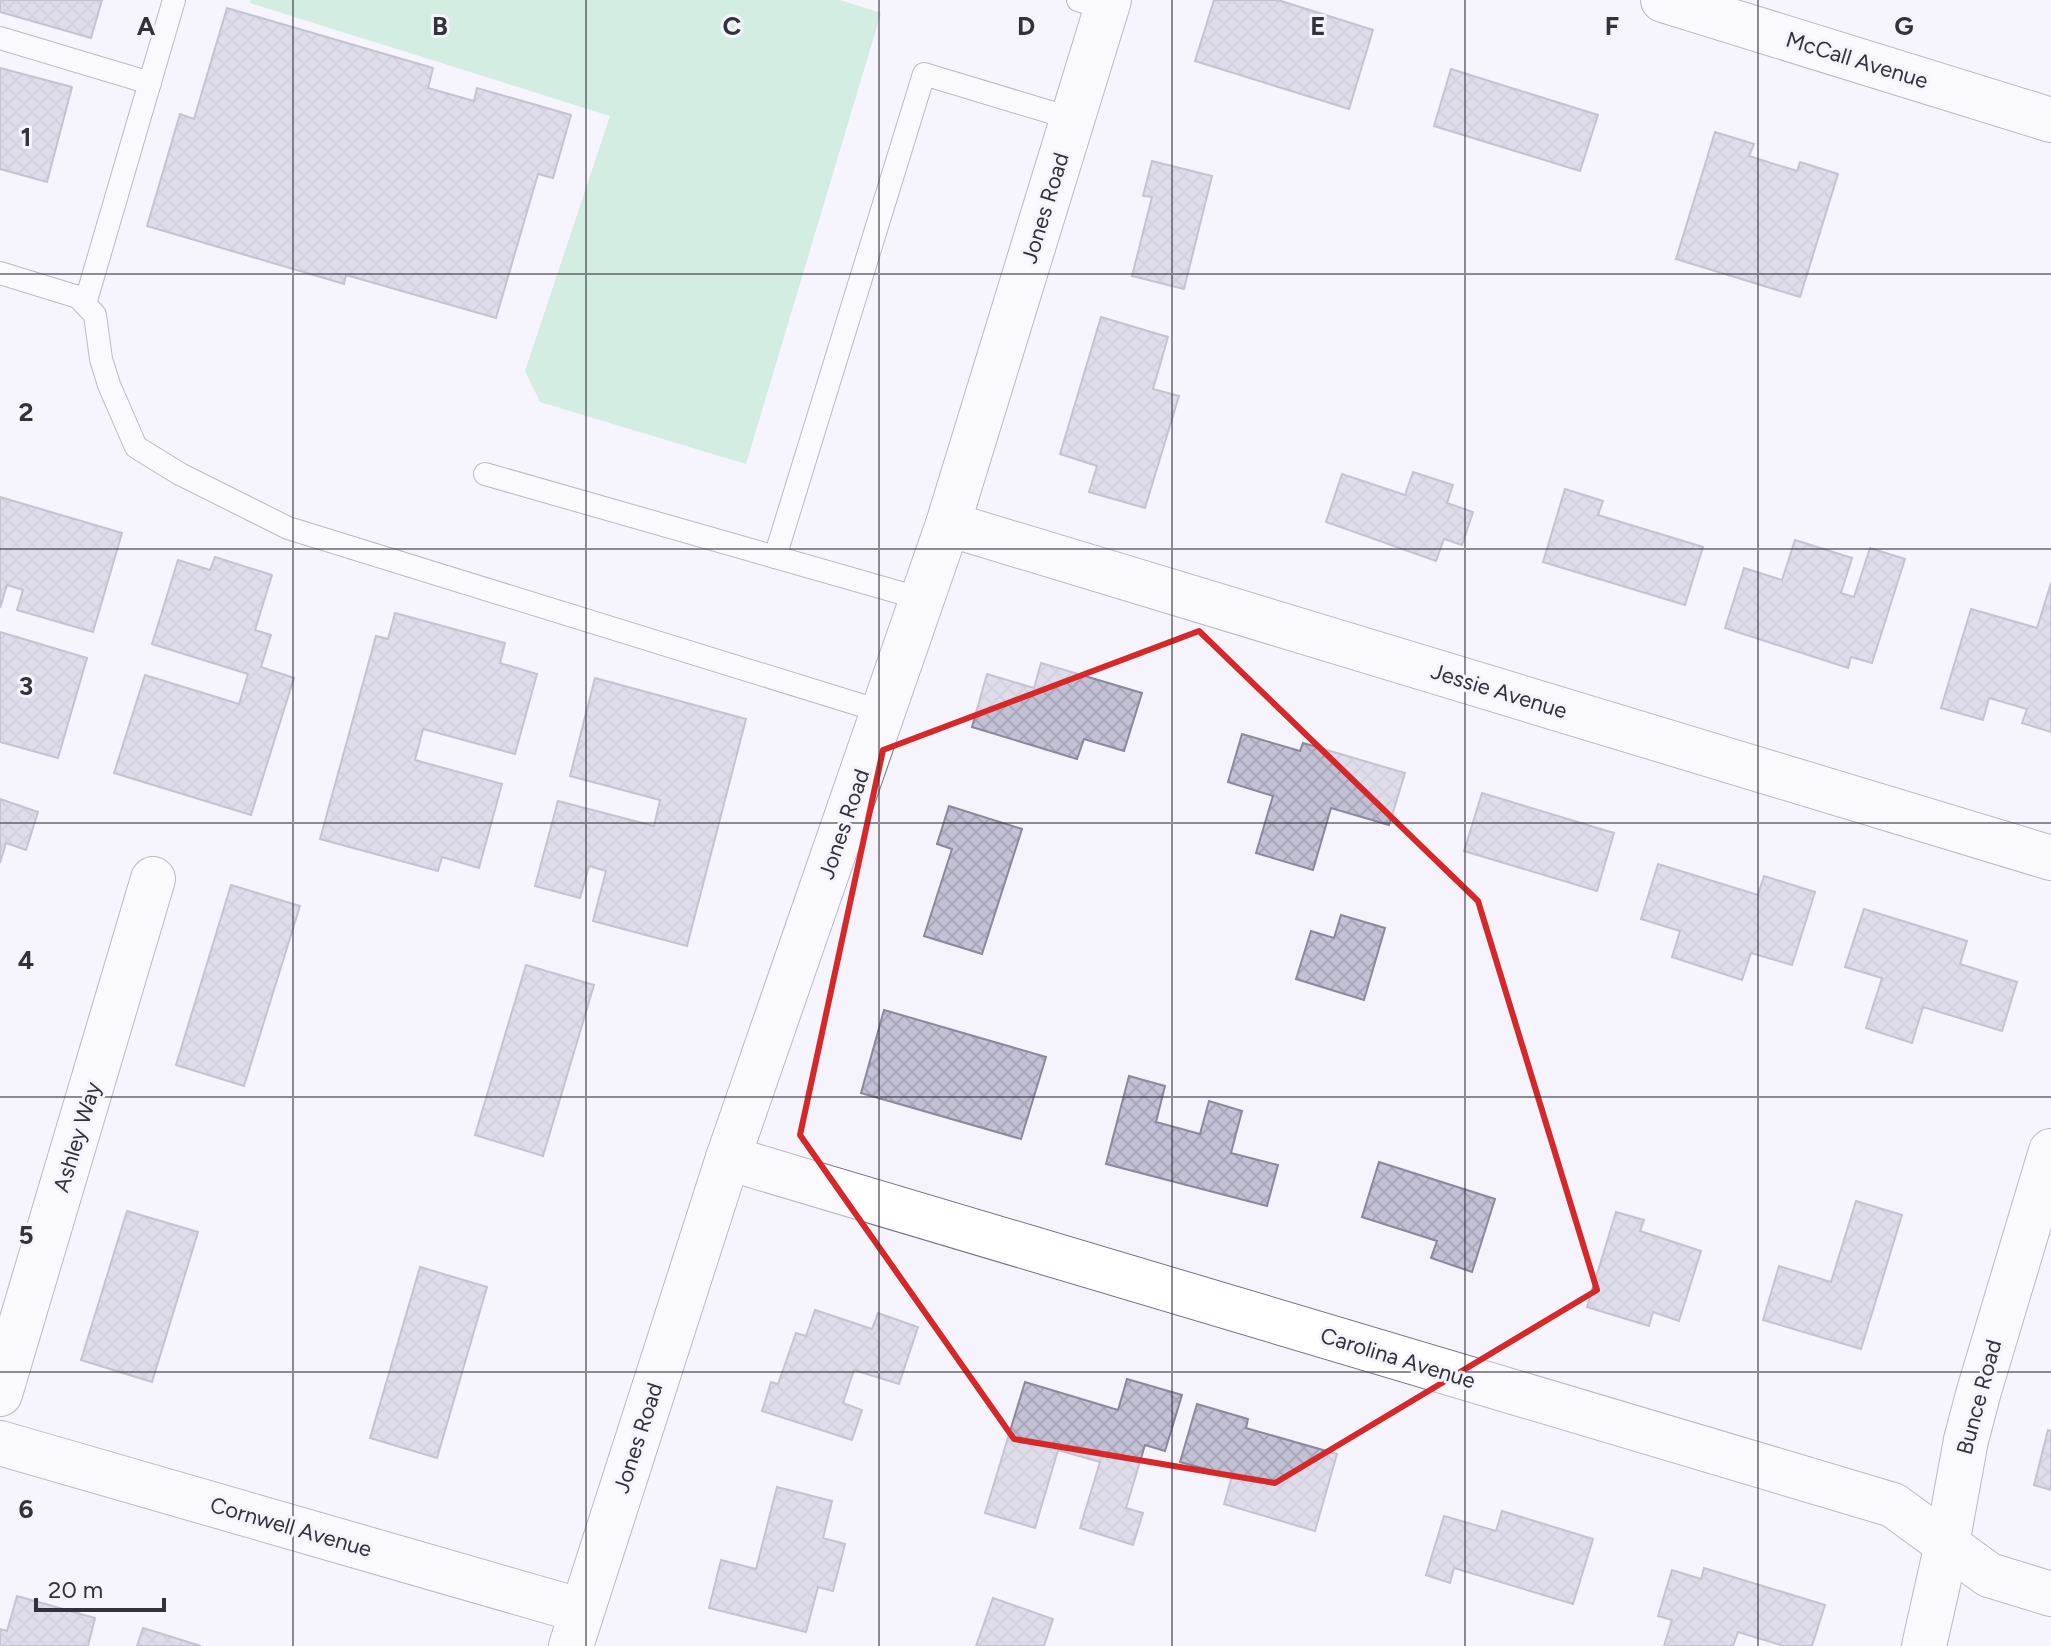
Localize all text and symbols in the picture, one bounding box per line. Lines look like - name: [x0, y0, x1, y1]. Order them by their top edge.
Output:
- text: A: [137, 10, 156, 42]
- text: B: [432, 10, 448, 42]
- text: C: [723, 10, 742, 42]
- text: D: [1017, 10, 1035, 42]
- text: E: [1310, 10, 1326, 42]
- text: F: [1605, 10, 1619, 42]
- text: G: [1894, 10, 1914, 42]
- street label: McCall Avenue: [1783, 26, 1931, 94]
- text: 1: [21, 121, 31, 153]
- street label: Jones Road: [1015, 149, 1075, 267]
- text: 2: [18, 396, 34, 428]
- street label: Jessie Avenue: [1428, 658, 1570, 724]
- text: 3: [19, 670, 33, 702]
- street label: Jones Road: [813, 765, 875, 883]
- text: 4: [18, 944, 34, 976]
- street label: Ashley Way: [47, 1078, 107, 1195]
- text: 5: [18, 1219, 34, 1251]
- street label: Carolina Avenue: [1317, 1322, 1479, 1394]
- street label: Bunce Road: [1951, 1337, 2007, 1457]
- street label: Jones Road: [607, 1379, 669, 1497]
- street label: Cornwell Avenue: [207, 1491, 375, 1563]
- text: 6: [18, 1493, 34, 1525]
- scale bar: [36, 1562, 164, 1612]
- text: 20 m: [48, 1575, 103, 1604]

